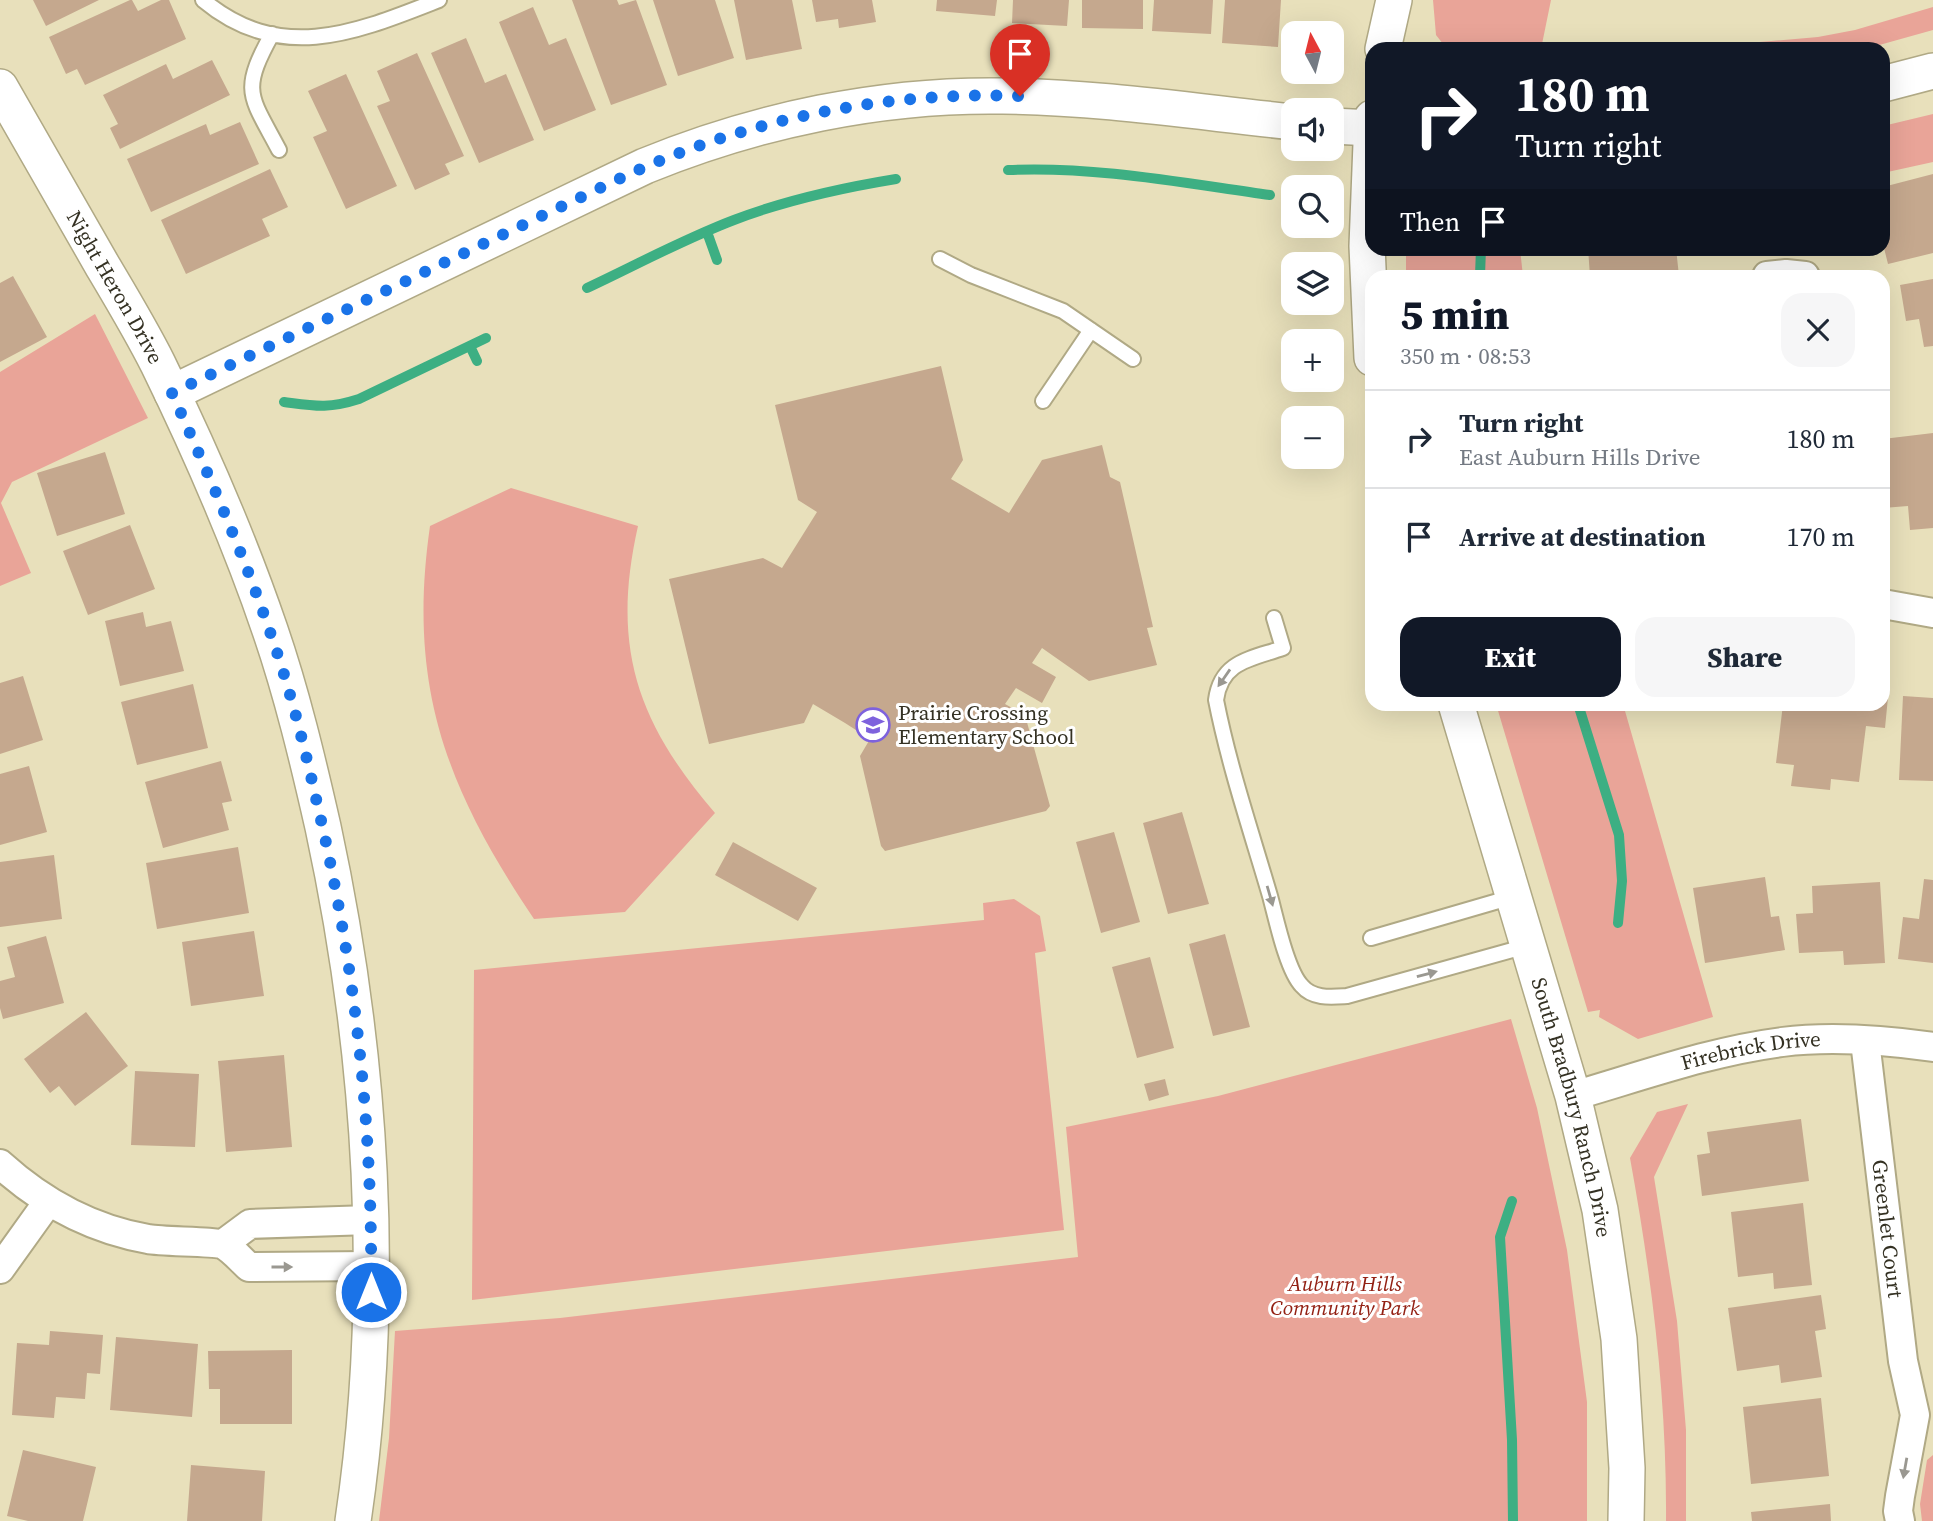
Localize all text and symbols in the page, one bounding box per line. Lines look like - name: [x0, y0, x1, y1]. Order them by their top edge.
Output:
- north arrow: [1281, 21, 1344, 84]
- map controls: [1281, 21, 1344, 469]
- pin: [990, 24, 1050, 96]
- icon: arrive: [1001, 35, 1039, 73]
- text: 180 m: [1515, 60, 1650, 127]
- icon: right: [1400, 70, 1491, 161]
- button: sound: [1281, 98, 1344, 161]
- text: Turn right: [1515, 124, 1661, 168]
- button: search: [1281, 175, 1344, 238]
- icon: arrive: [1474, 203, 1512, 241]
- text: Then: [1400, 204, 1460, 240]
- street label: Night Heron Drive: [60, 205, 171, 369]
- button: layers: [1281, 252, 1344, 315]
- text: 5 min: [1400, 285, 1510, 343]
- button: close: [1781, 293, 1855, 367]
- button: +: [1281, 329, 1344, 392]
- text: 350 m · 08:53: [1400, 340, 1531, 372]
- text: Turn right: [1459, 405, 1583, 441]
- button: −: [1281, 406, 1344, 469]
- icon: right: [1400, 420, 1438, 458]
- text: 180 m: [1787, 421, 1855, 457]
- text: East Auburn Hills Drive: [1459, 441, 1701, 473]
- icon: arrive: [1400, 518, 1438, 556]
- text: Arrive at destination: [1459, 519, 1706, 555]
- text: 170 m: [1787, 519, 1855, 555]
- button: Exit: [1400, 617, 1621, 697]
- button: Share: [1635, 617, 1855, 697]
- one-way arrow: [1217, 669, 1231, 688]
- place label: Prairie Crossing Elementary School: [898, 698, 1075, 751]
- school or university icon: Prairie Crossing Elementary School: [854, 706, 892, 744]
- one-way arrow: [1265, 885, 1276, 907]
- one-way arrow: [1416, 968, 1438, 979]
- street label: South Bradbury Ranch Drive: [1524, 974, 1619, 1239]
- street label: Firebrick Drive: [1677, 1024, 1821, 1077]
- street label: Greenlet Court: [1865, 1158, 1910, 1299]
- position arrow: [334, 1255, 408, 1329]
- one-way arrow: [272, 1261, 294, 1273]
- park label: Auburn Hills Community Park: [1270, 1269, 1420, 1322]
- one-way arrow: [1899, 1457, 1910, 1479]

